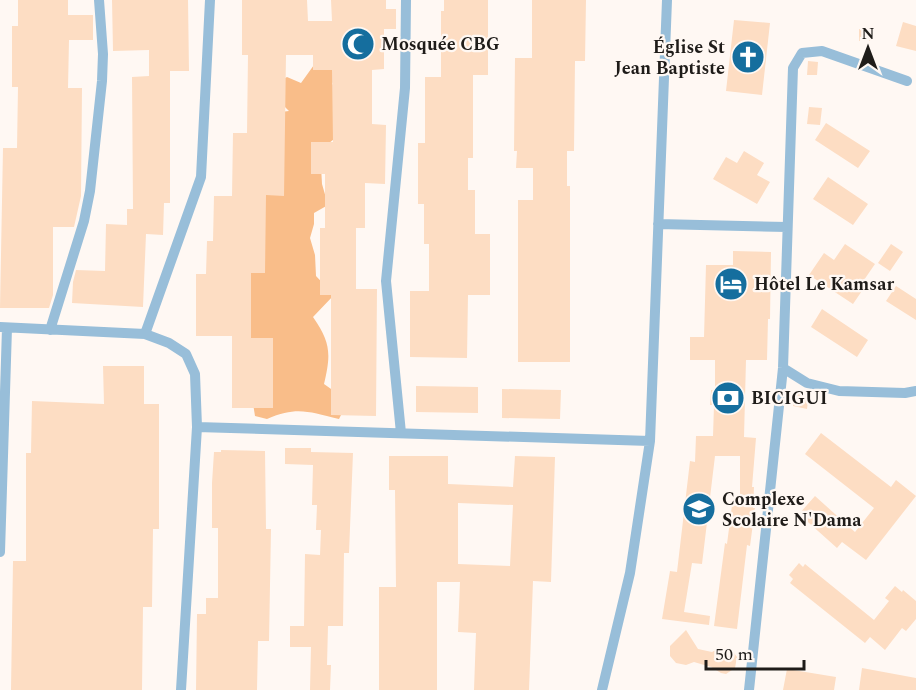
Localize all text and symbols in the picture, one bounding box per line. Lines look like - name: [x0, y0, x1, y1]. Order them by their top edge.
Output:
- north arrow: [838, 18, 898, 78]
- text: N: [861, 22, 875, 46]
- mosque icon: Mosquée CBG: [340, 26, 376, 62]
- place label: Mosquée CBG: [381, 31, 500, 58]
- place label: Église St Jean Baptiste: [614, 34, 725, 82]
- church icon: Église St Jean Baptiste: [730, 39, 766, 75]
- hotel icon: Hôtel Le Kamsar: [713, 266, 749, 302]
- place label: Hôtel Le Kamsar: [754, 271, 894, 298]
- bank icon: BICIGUI: [710, 380, 746, 416]
- place label: BICIGUI: [751, 385, 827, 412]
- place label: Complexe Scolaire N'Dama: [722, 486, 862, 534]
- school or university icon: Complexe Scolaire N'Dama: [681, 491, 717, 527]
- scale bar: [706, 633, 804, 671]
- text: 50 m: [715, 641, 753, 668]

